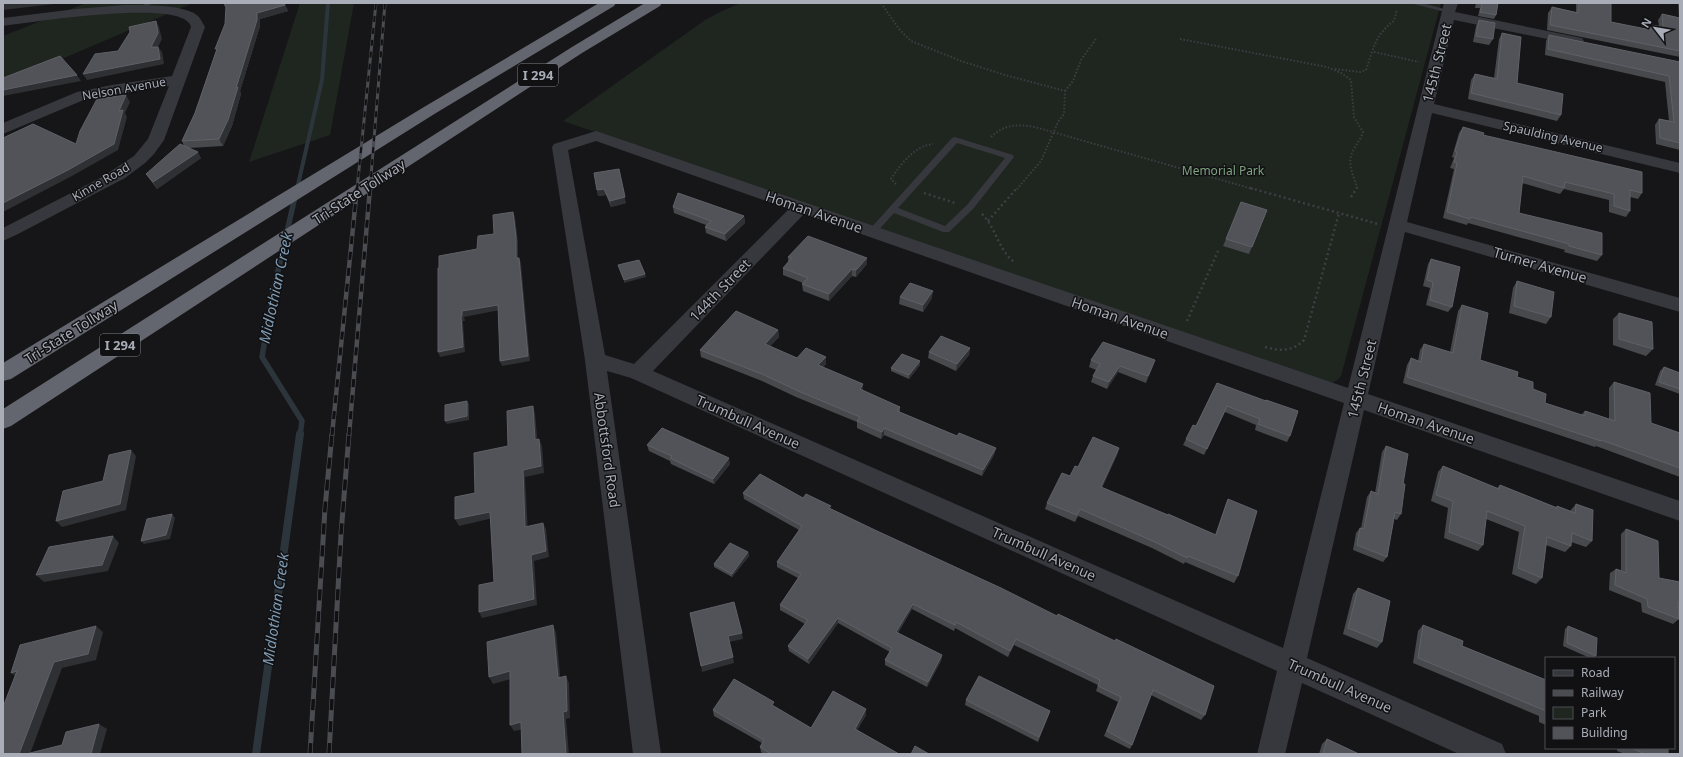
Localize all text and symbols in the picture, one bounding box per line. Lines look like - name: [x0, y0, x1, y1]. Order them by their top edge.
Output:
- north arrow: [1635, 8, 1675, 48]
- text: N: [1637, 15, 1655, 30]
- street label: 145th Street: [1418, 22, 1455, 104]
- road number: I 294: [518, 64, 558, 86]
- street label: Nelson Avenue: [81, 73, 167, 104]
- street label: Spaulding Avenue: [1502, 117, 1605, 156]
- street label: Tri-State Tollway: [309, 154, 409, 229]
- street label: Kinne Road: [69, 158, 133, 205]
- park label: Memorial Park: [1182, 162, 1265, 179]
- street label: Homan Avenue: [763, 186, 865, 237]
- water label: Midlothian Creek: [253, 230, 297, 345]
- street label: Turner Avenue: [1491, 242, 1589, 287]
- street label: 144th Street: [685, 254, 754, 325]
- street label: Homan Avenue: [1069, 292, 1171, 343]
- street label: Tri-State Tollway: [20, 295, 122, 368]
- road number: I 294: [100, 334, 140, 356]
- street label: 145th Street: [1343, 338, 1380, 420]
- street label: Trumbull Avenue: [693, 390, 803, 453]
- street label: Abbottsford Road: [590, 391, 625, 509]
- street label: Homan Avenue: [1375, 397, 1477, 448]
- street label: Trumbull Avenue: [989, 522, 1099, 585]
- water label: Midlothian Creek: [257, 551, 293, 666]
- street label: Trumbull Avenue: [1285, 654, 1395, 717]
- legend: [1545, 657, 1675, 749]
- text: Road: [1581, 664, 1610, 681]
- text: Railway: [1581, 684, 1625, 701]
- text: Park: [1581, 704, 1607, 721]
- text: Building: [1581, 724, 1628, 741]

